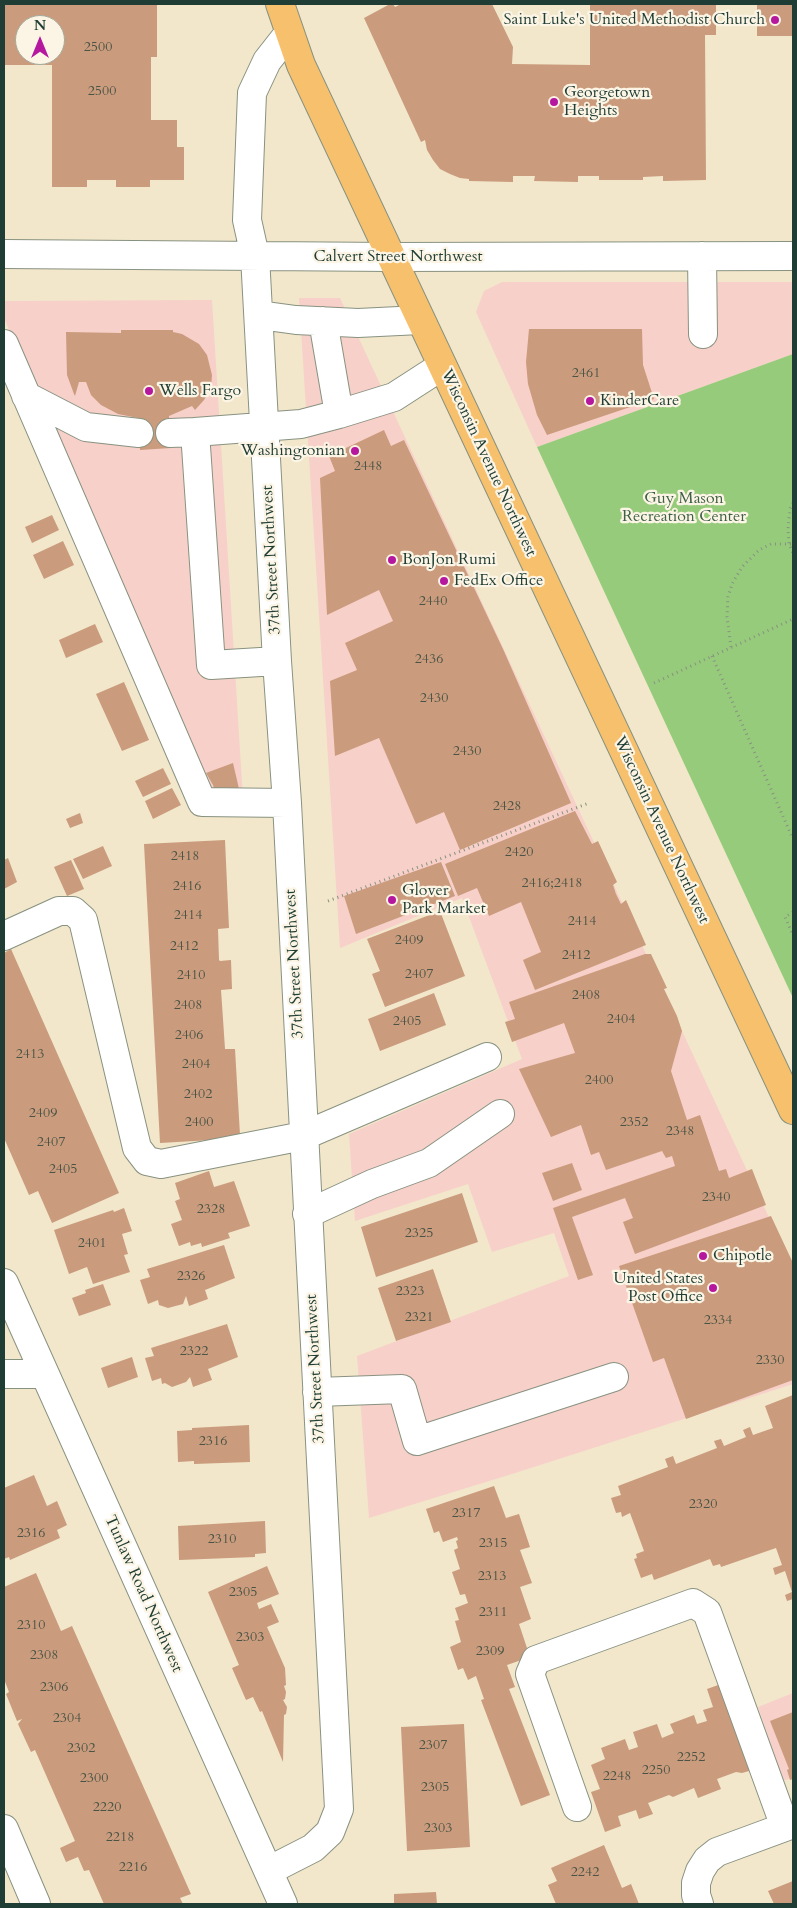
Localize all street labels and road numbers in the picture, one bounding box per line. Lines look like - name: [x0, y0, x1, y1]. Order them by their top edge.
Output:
- street label: Calvert Street Northwest: [313, 247, 483, 267]
- street label: Wisconsin Avenue Northwest: [436, 366, 540, 560]
- street label: 37th Street Northwest: [258, 485, 286, 635]
- street label: Wisconsin Avenue Northwest: [609, 733, 713, 927]
- street label: 37th Street Northwest: [281, 889, 309, 1039]
- street label: 37th Street Northwest: [302, 1294, 330, 1444]
- street label: Tunlaw Road Northwest: [100, 1513, 186, 1675]

